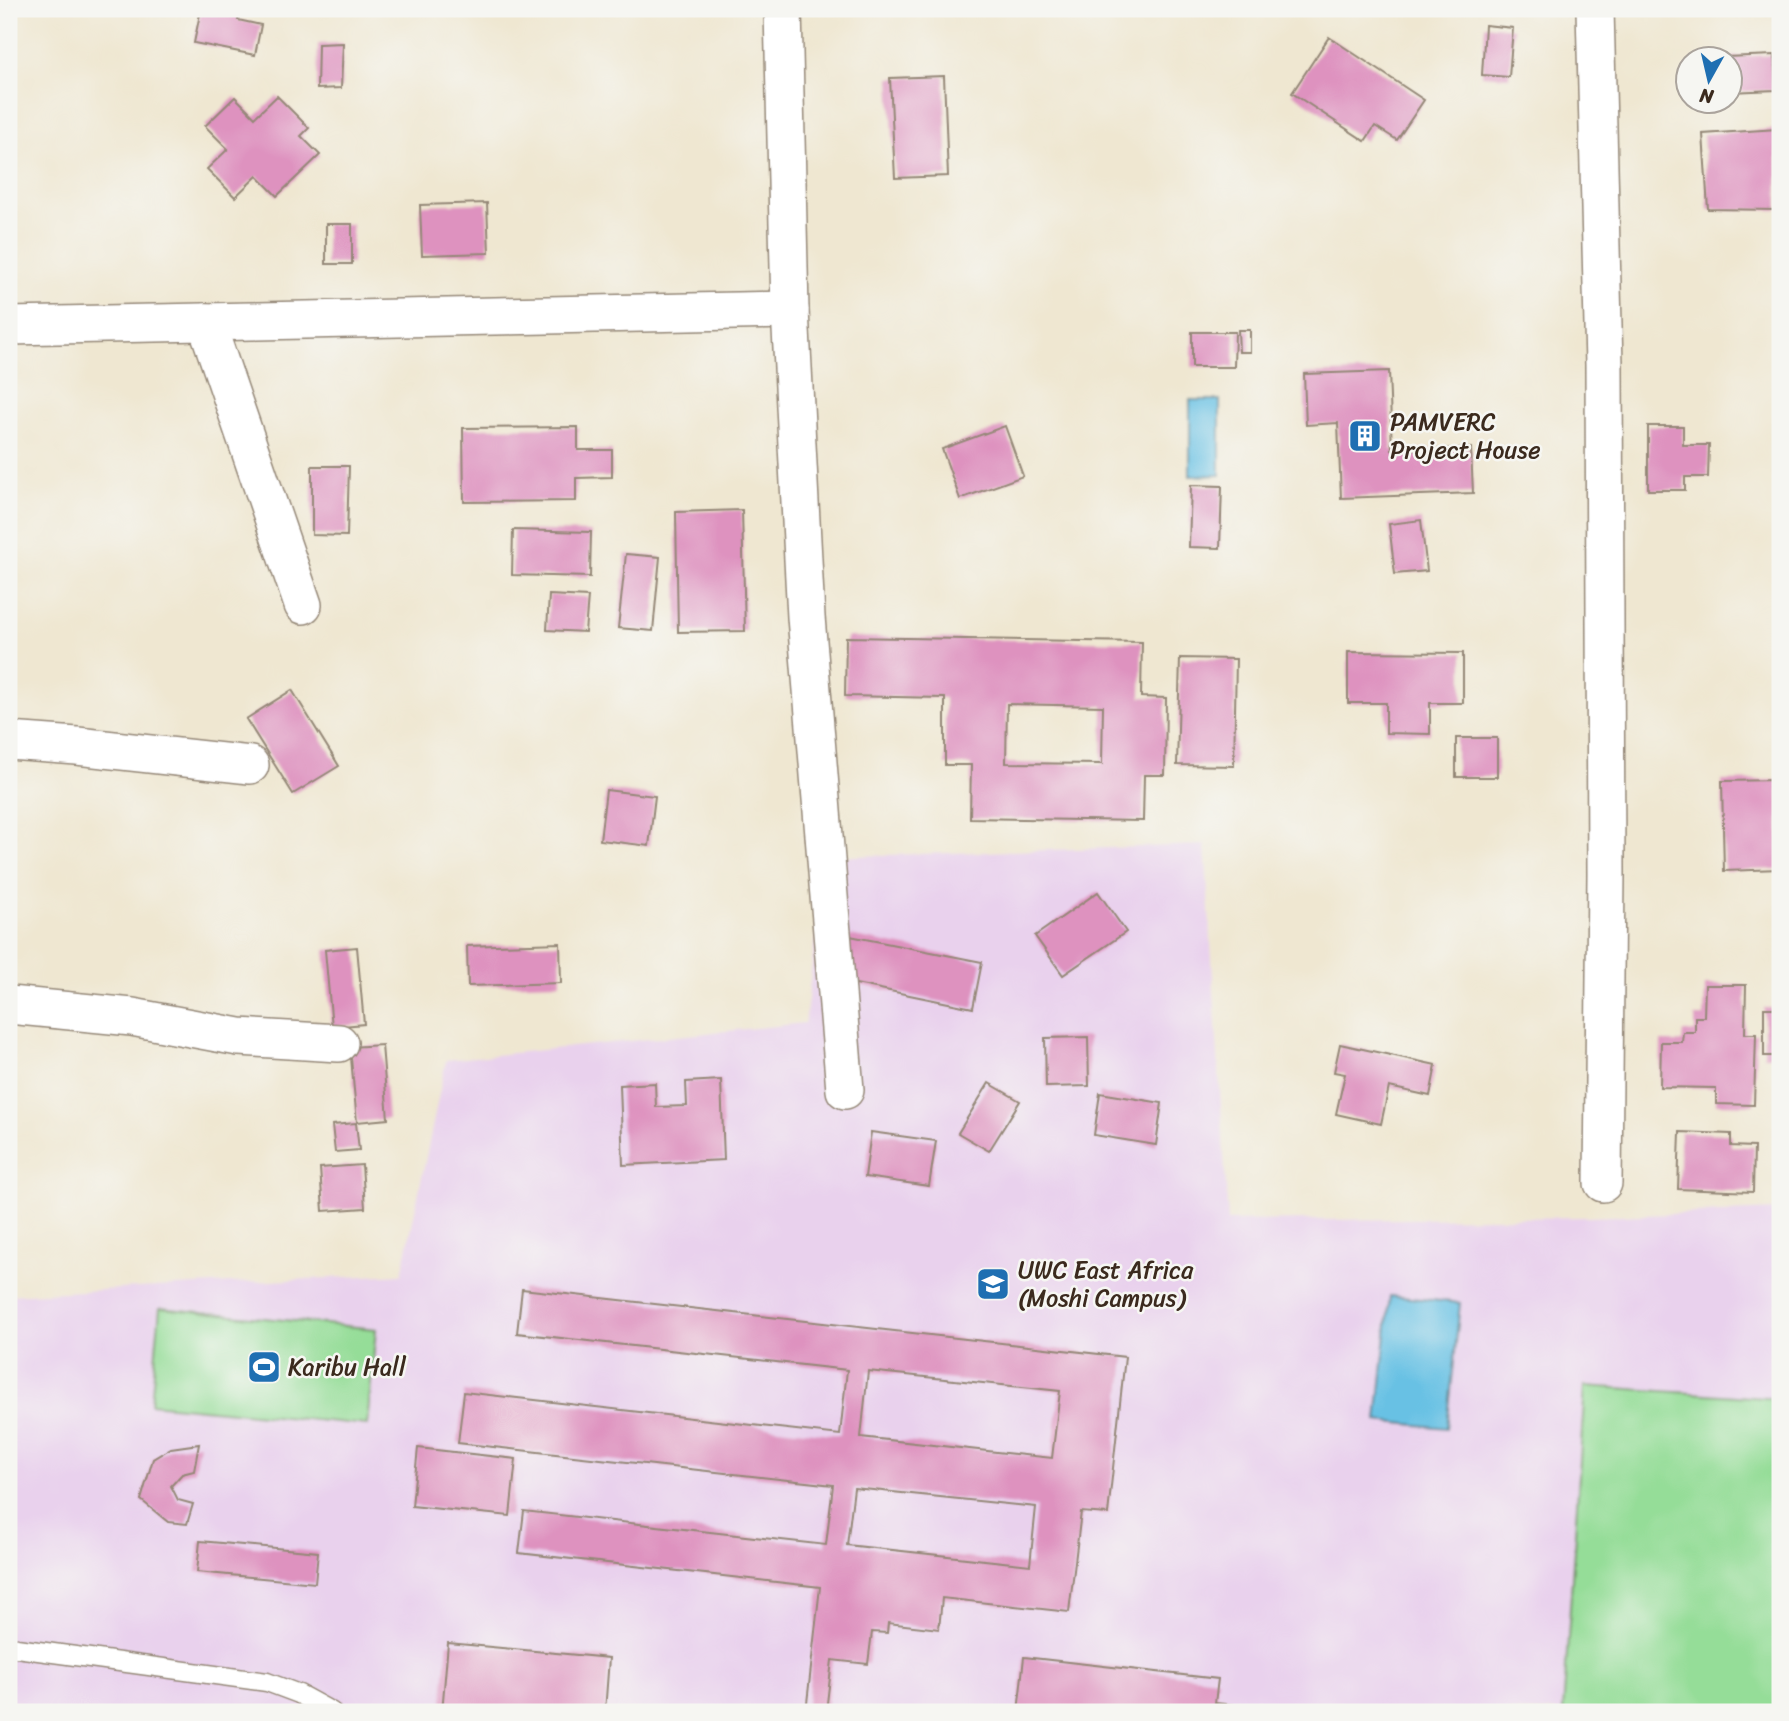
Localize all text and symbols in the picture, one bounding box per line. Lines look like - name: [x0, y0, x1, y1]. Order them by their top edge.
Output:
- north arrow: [1674, 46, 1744, 116]
- text: N: [1697, 79, 1717, 114]
- place label: PAMVERC Project House: [1390, 401, 1541, 471]
- building icon: PAMVERC Project House: [1346, 417, 1384, 455]
- place label: UWC East Africa (Moshi Campus): [1018, 1249, 1194, 1319]
- school or university icon: UWC East Africa (Moshi Campus): [974, 1265, 1012, 1303]
- place label: Karibu Hall: [288, 1346, 407, 1388]
- sports icon: Karibu Hall: [245, 1348, 283, 1386]

